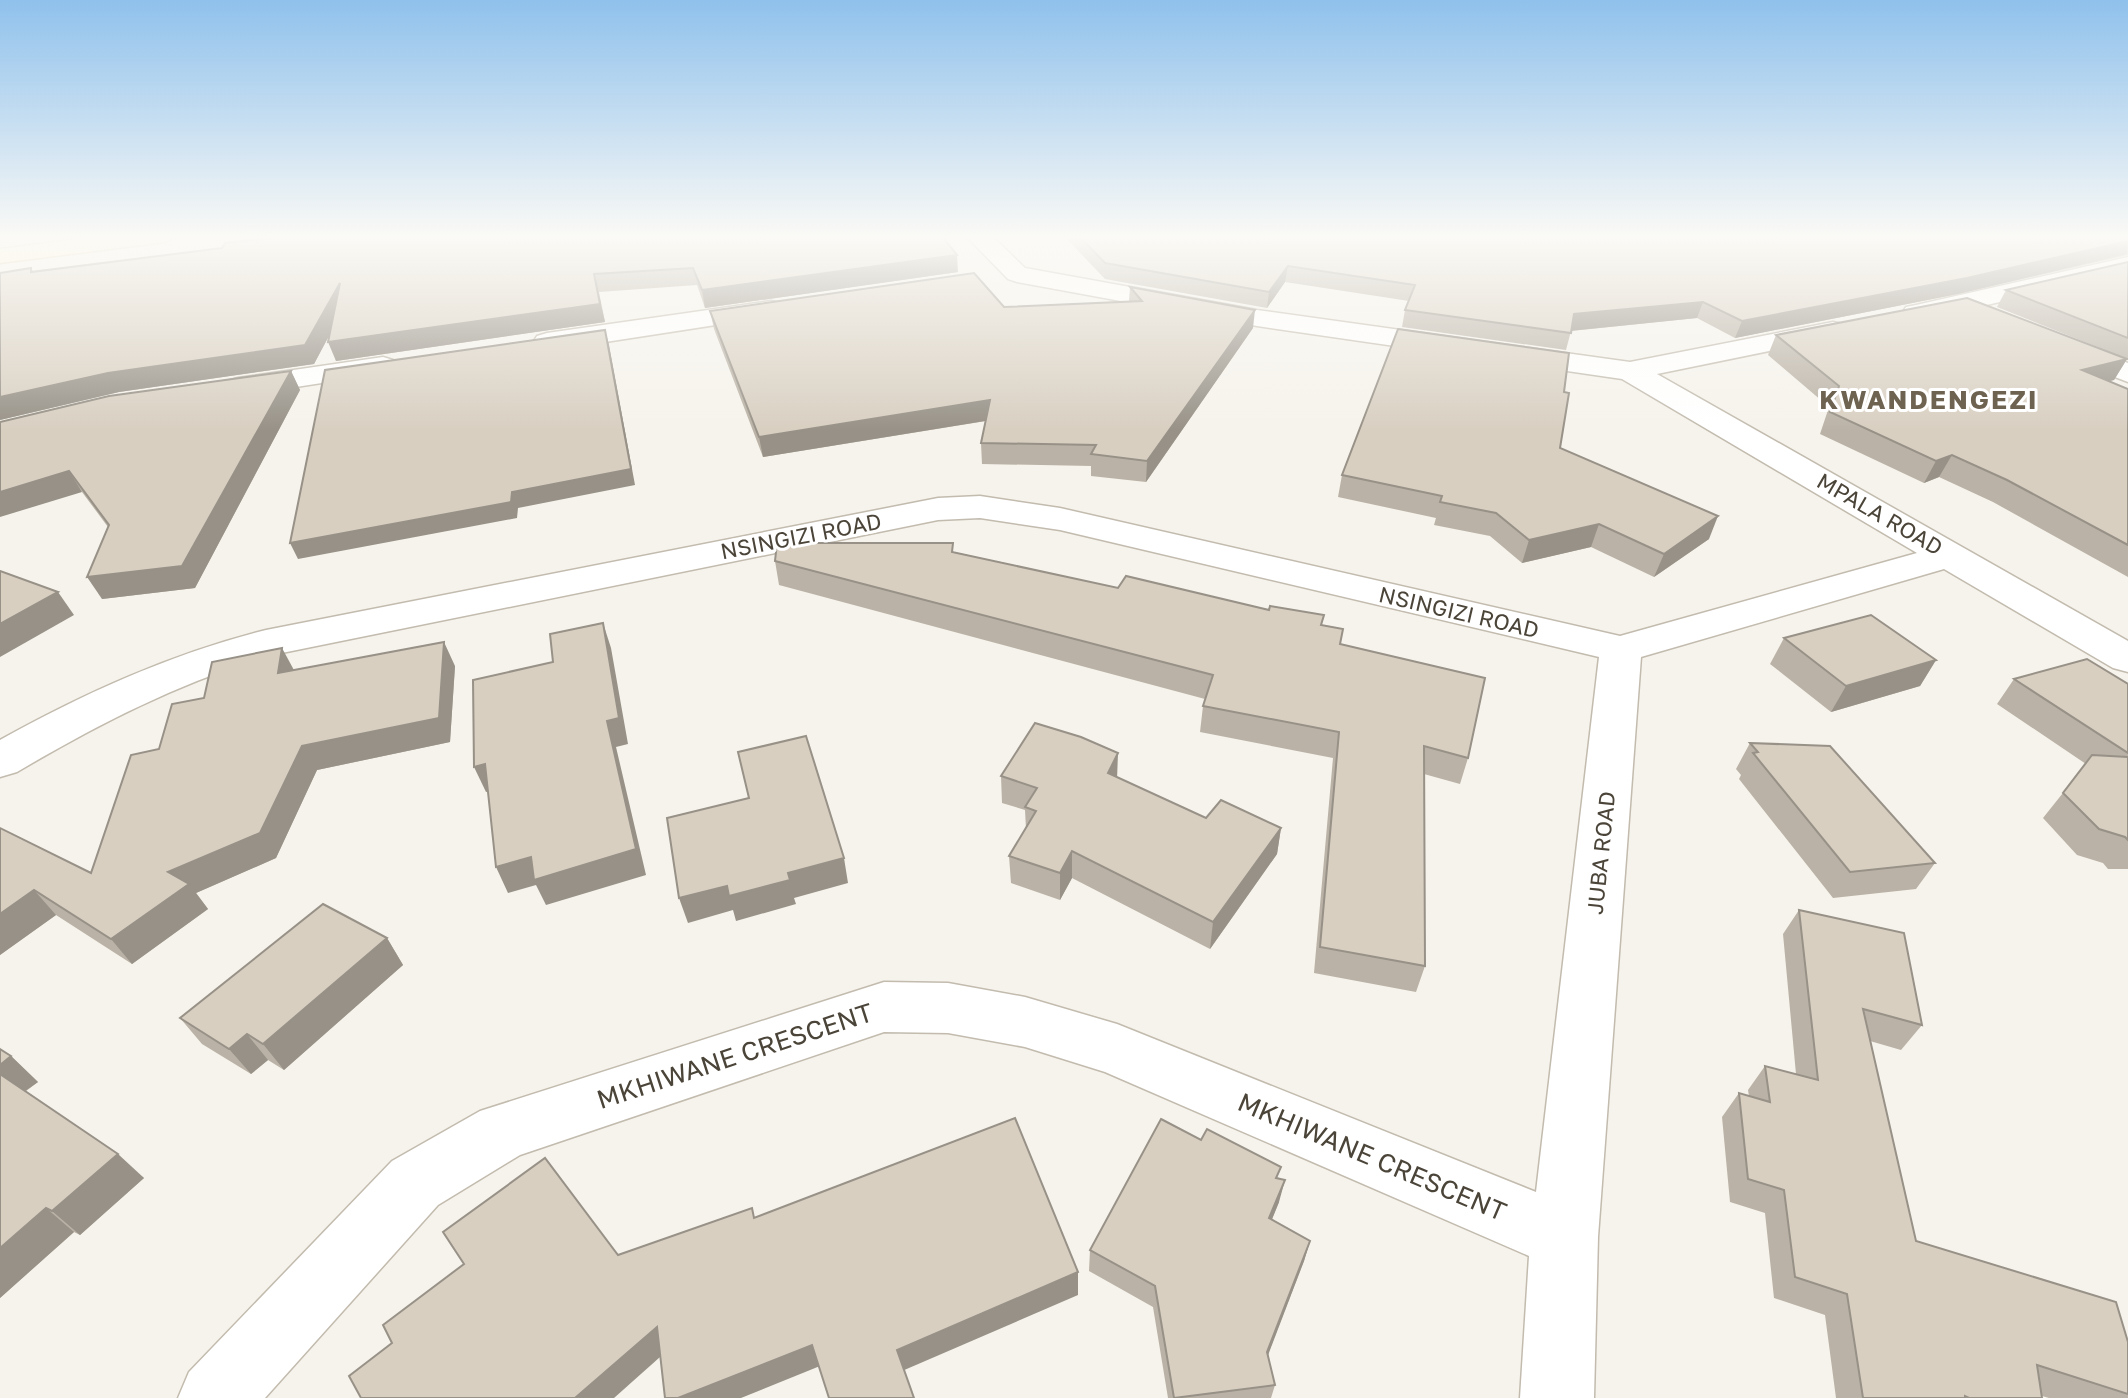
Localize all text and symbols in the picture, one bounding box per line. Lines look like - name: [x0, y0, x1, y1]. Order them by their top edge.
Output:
- district label: KWANDENGEZI: [1819, 384, 2039, 415]
- street label: MPALA ROAD: [1813, 467, 1948, 560]
- street label: NSINGIZI ROAD: [718, 507, 884, 564]
- street label: NSINGIZI ROAD: [1376, 580, 1542, 643]
- street label: JUBA ROAD: [1581, 790, 1620, 916]
- street label: MKHIWANE CRESCENT: [593, 996, 877, 1115]
- street label: MKHIWANE CRESCENT: [1233, 1086, 1511, 1227]

